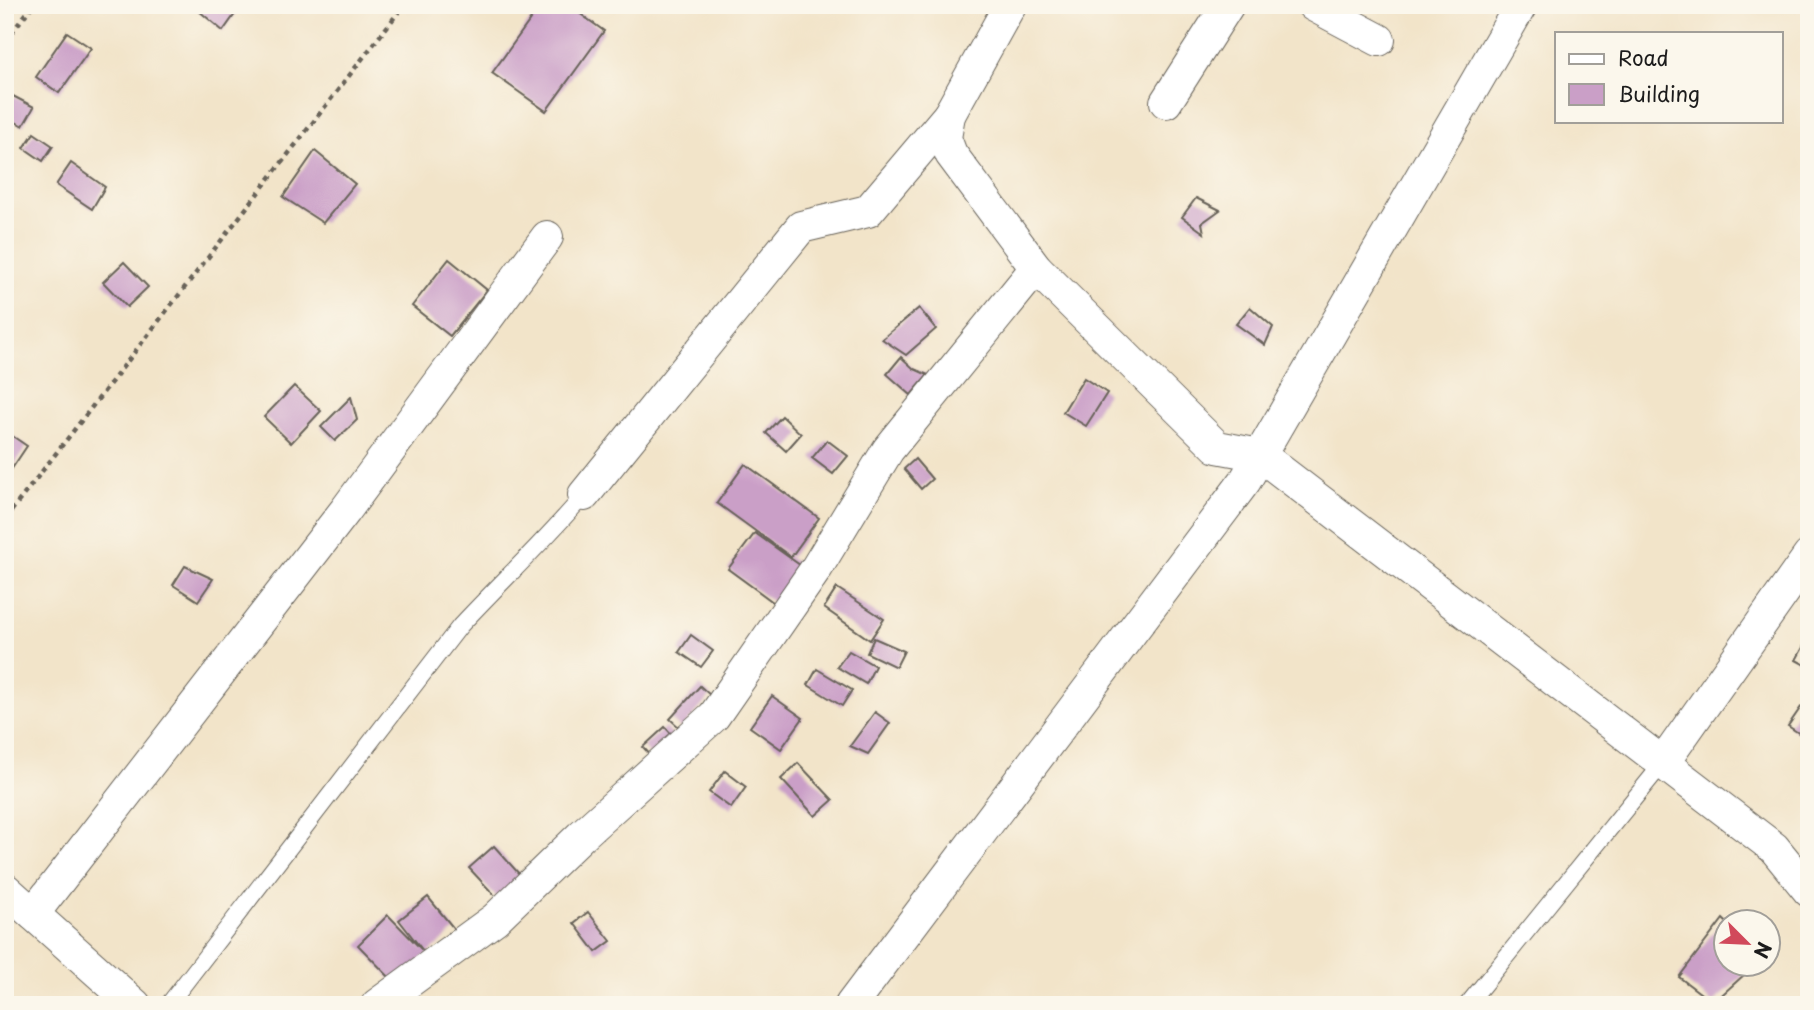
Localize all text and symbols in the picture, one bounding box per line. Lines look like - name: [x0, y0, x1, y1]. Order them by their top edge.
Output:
- legend: [1555, 32, 1783, 122]
- text: Road: [1618, 41, 1669, 73]
- text: Building: [1618, 77, 1700, 109]
- north arrow: [1713, 908, 1783, 978]
- text: N: [1748, 938, 1779, 963]

